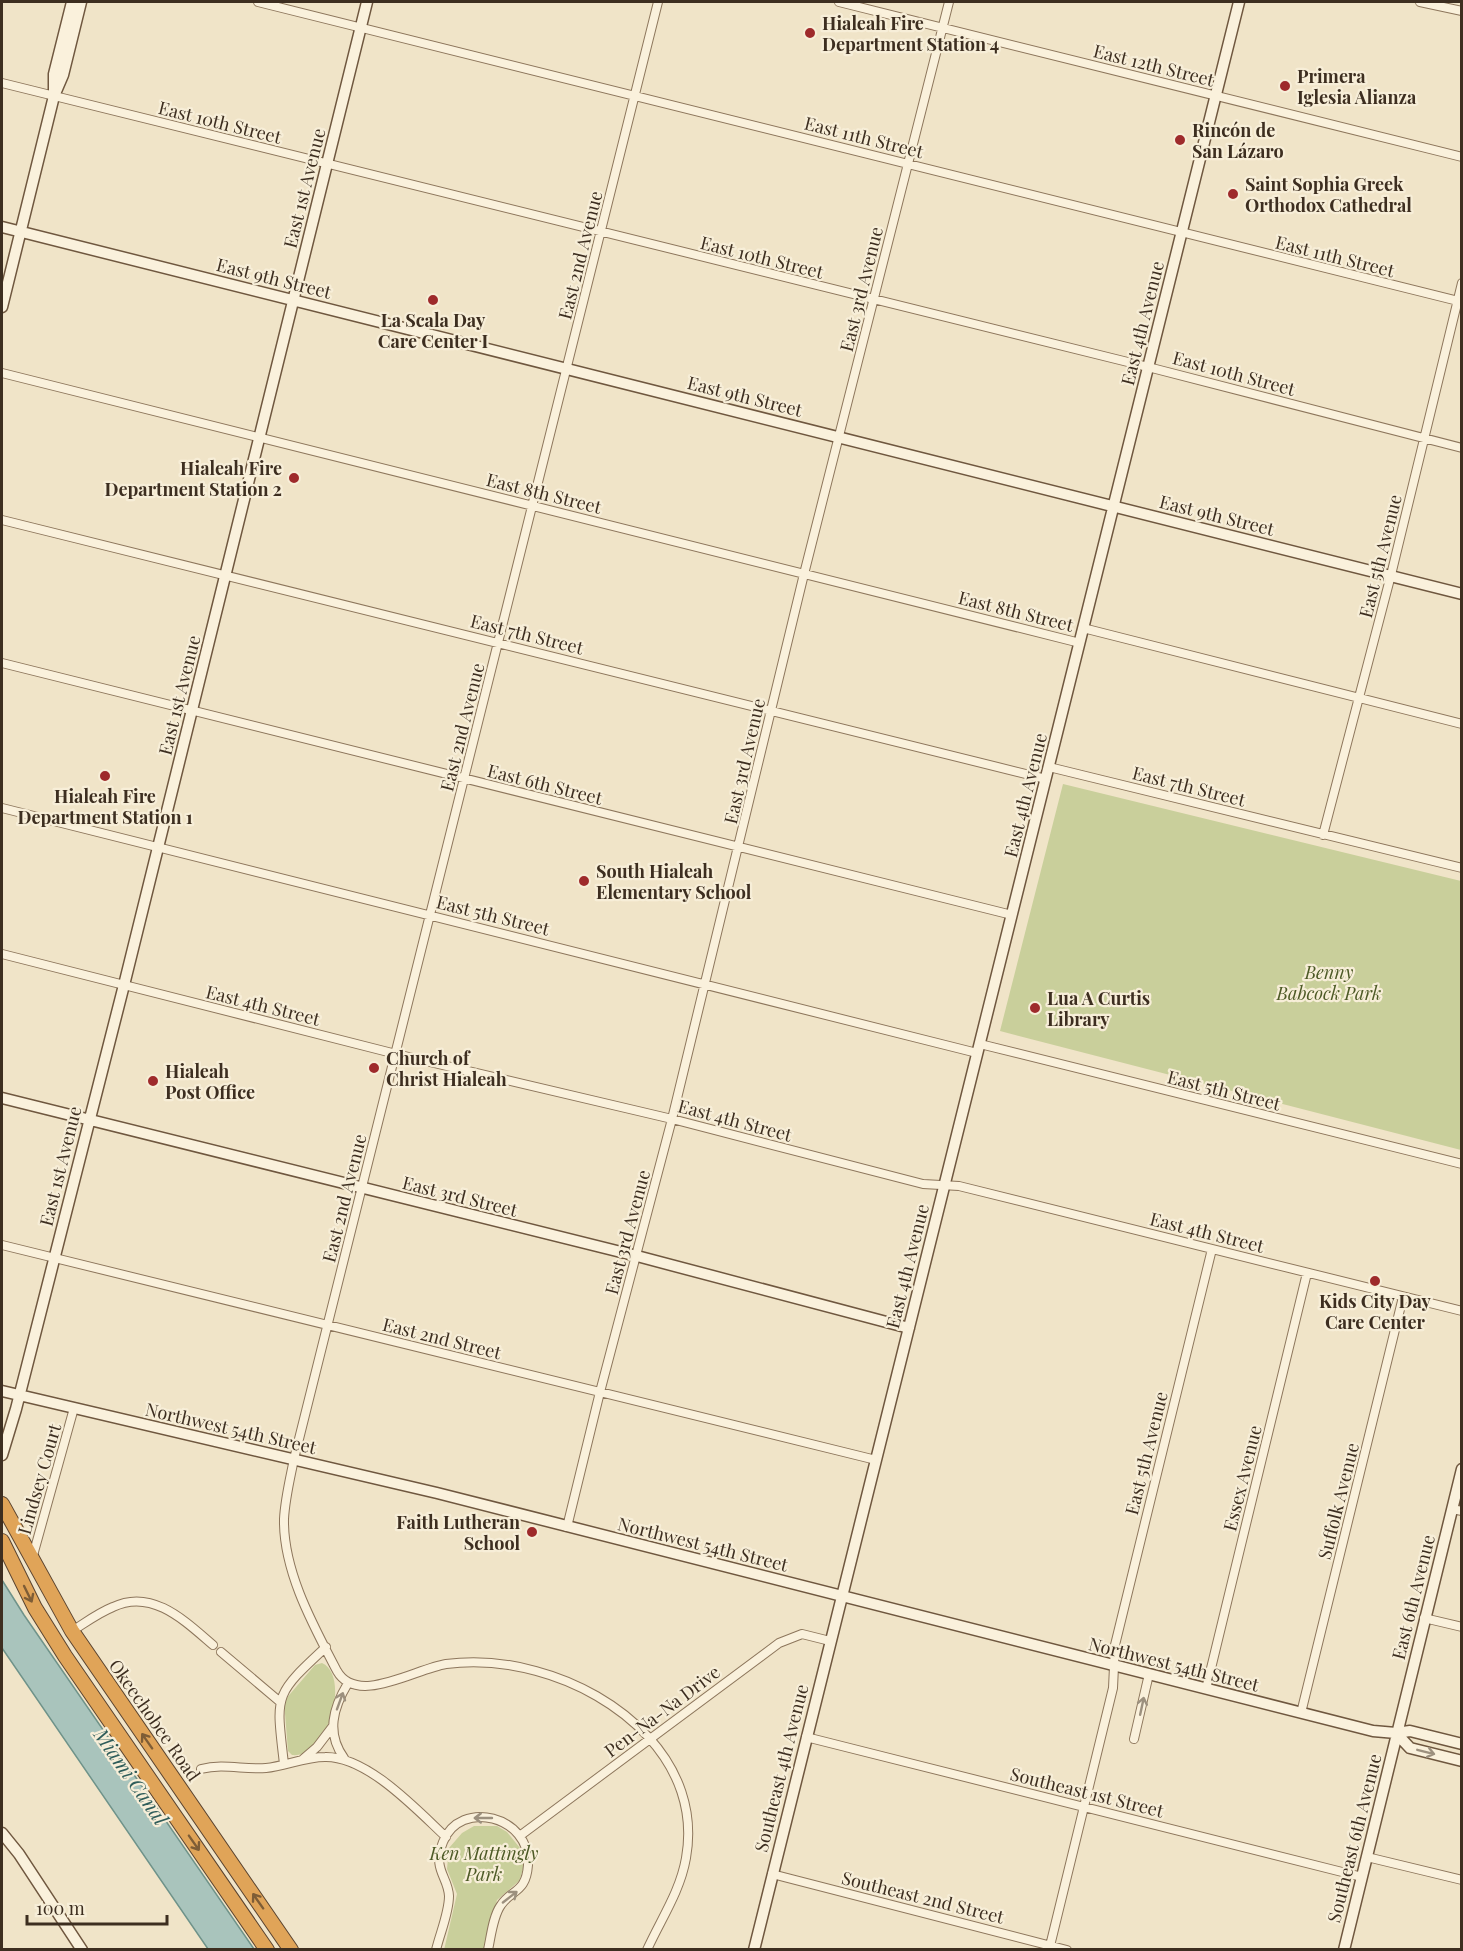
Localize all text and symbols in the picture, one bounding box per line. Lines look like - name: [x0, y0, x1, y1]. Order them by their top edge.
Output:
- place label: Hialeah Fire Department Station 4: [822, 11, 999, 56]
- marker: Hialeah Fire Department Station 4: [803, 26, 817, 40]
- street label: East 12th Street: [1091, 38, 1217, 92]
- place label: Primera Iglesia Alianza: [1297, 64, 1417, 109]
- marker: Primera Iglesia Alianza: [1278, 79, 1292, 93]
- street label: East 10th Street: [156, 95, 285, 149]
- street label: East 11th Street: [802, 111, 927, 164]
- place label: Rincón de San Lázaro: [1192, 118, 1284, 163]
- street label: East 1st Avenue: [278, 126, 330, 250]
- marker: Rincón de San Lázaro: [1173, 133, 1187, 147]
- place label: Saint Sophia Greek Orthodox Cathedral: [1245, 172, 1412, 217]
- marker: Saint Sophia Greek Orthodox Cathedral: [1226, 187, 1240, 201]
- street label: East 2nd Avenue: [552, 188, 608, 322]
- street label: East 3rd Avenue: [834, 224, 888, 354]
- street label: East 10th Street: [698, 230, 827, 284]
- street label: East 11th Street: [1273, 230, 1398, 283]
- street label: East 9th Street: [214, 252, 334, 304]
- street label: East 4th Avenue: [1115, 258, 1169, 388]
- marker: La Scala Day Care Center I: [426, 293, 440, 307]
- place label: La Scala Day Care Center I: [378, 308, 488, 353]
- street label: East 10th Street: [1170, 345, 1298, 401]
- street label: East 9th Street: [685, 370, 805, 422]
- place label: Hialeah Fire Department Station 2: [105, 456, 282, 501]
- street label: East 8th Street: [484, 467, 605, 519]
- marker: Hialeah Fire Department Station 2: [287, 471, 301, 485]
- street label: East 9th Street: [1157, 489, 1277, 541]
- street label: East 5th Avenue: [1353, 492, 1407, 620]
- street label: East 8th Street: [956, 585, 1077, 637]
- street label: East 7th Street: [468, 608, 587, 660]
- street label: East 1st Avenue: [153, 633, 205, 757]
- street label: East 2nd Avenue: [434, 660, 490, 794]
- street label: East 3rd Avenue: [718, 696, 770, 826]
- street label: East 4th Avenue: [998, 730, 1052, 860]
- street label: East 6th Street: [485, 758, 606, 810]
- street label: East 7th Street: [1130, 760, 1249, 812]
- marker: Hialeah Fire Department Station 1: [98, 769, 112, 783]
- place label: Hialeah Fire Department Station 1: [17, 784, 193, 829]
- place label: South Hialeah Elementary School: [596, 859, 752, 904]
- marker: South Hialeah Elementary School: [577, 874, 591, 888]
- street label: East 5th Street: [434, 889, 553, 941]
- park label: Benny Babcock Park: [1276, 960, 1381, 1005]
- street label: East 4th Street: [203, 979, 323, 1031]
- place label: Lua A Curtis Library: [1047, 986, 1150, 1031]
- marker: Lua A Curtis Library: [1028, 1001, 1042, 1015]
- place label: Church of Christ Hialeah: [386, 1046, 507, 1091]
- place label: Hialeah Post Office: [165, 1059, 255, 1104]
- marker: Church of Christ Hialeah: [367, 1061, 381, 1075]
- street label: East 5th Street: [1165, 1064, 1284, 1116]
- marker: Hialeah Post Office: [146, 1074, 160, 1088]
- street label: East 4th Street: [675, 1093, 795, 1147]
- street label: East 1st Avenue: [34, 1104, 86, 1228]
- street label: East 2nd Avenue: [316, 1131, 372, 1265]
- street label: East 3rd Avenue: [599, 1167, 655, 1297]
- street label: East 3rd Street: [400, 1170, 521, 1222]
- street label: East 4th Avenue: [880, 1201, 934, 1331]
- street label: East 4th Street: [1147, 1206, 1267, 1258]
- marker: Kids City Day Care Center: [1368, 1274, 1382, 1288]
- place label: Kids City Day Care Center: [1319, 1289, 1432, 1334]
- street label: East 2nd Street: [380, 1312, 504, 1364]
- street label: East 5th Avenue: [1119, 1389, 1173, 1517]
- street label: Northwest 54th Street: [143, 1397, 319, 1459]
- street label: Lindsey Court: [12, 1420, 66, 1537]
- street label: Essex Avenue: [1217, 1423, 1267, 1533]
- street label: Suffolk Avenue: [1312, 1440, 1364, 1562]
- place label: Faith Lutheran School: [396, 1510, 520, 1555]
- street label: Northwest 54th Street: [615, 1511, 791, 1577]
- marker: Faith Lutheran School: [525, 1525, 539, 1539]
- street label: East 6th Avenue: [1386, 1532, 1440, 1662]
- one-way arrow: [22, 1584, 34, 1602]
- street label: Northwest 54th Street: [1086, 1631, 1262, 1697]
- street label: Okeechobee Road: [104, 1654, 206, 1786]
- street label: Pen-Na-Na Drive: [599, 1660, 725, 1762]
- street label: Southeast 4th Avenue: [749, 1681, 813, 1855]
- one-way arrow: [335, 1692, 346, 1711]
- one-way arrow: [1137, 1697, 1148, 1717]
- water label: Miami Canal: [88, 1721, 176, 1831]
- one-way arrow: [141, 1733, 153, 1749]
- one-way arrow: [1416, 1746, 1435, 1758]
- street label: Southeast 6th Avenue: [1321, 1751, 1387, 1925]
- street label: Southeast 1st Street: [1008, 1761, 1167, 1823]
- one-way arrow: [473, 1812, 493, 1824]
- one-way arrow: [188, 1834, 200, 1851]
- park label: Ken Mattingly Park: [429, 1841, 539, 1886]
- street label: Southeast 2nd Street: [839, 1865, 1007, 1929]
- scale bar: [27, 1888, 166, 1926]
- one-way arrow: [502, 1891, 518, 1904]
- one-way arrow: [252, 1894, 264, 1910]
- text: 100 m: [36, 1896, 85, 1920]

